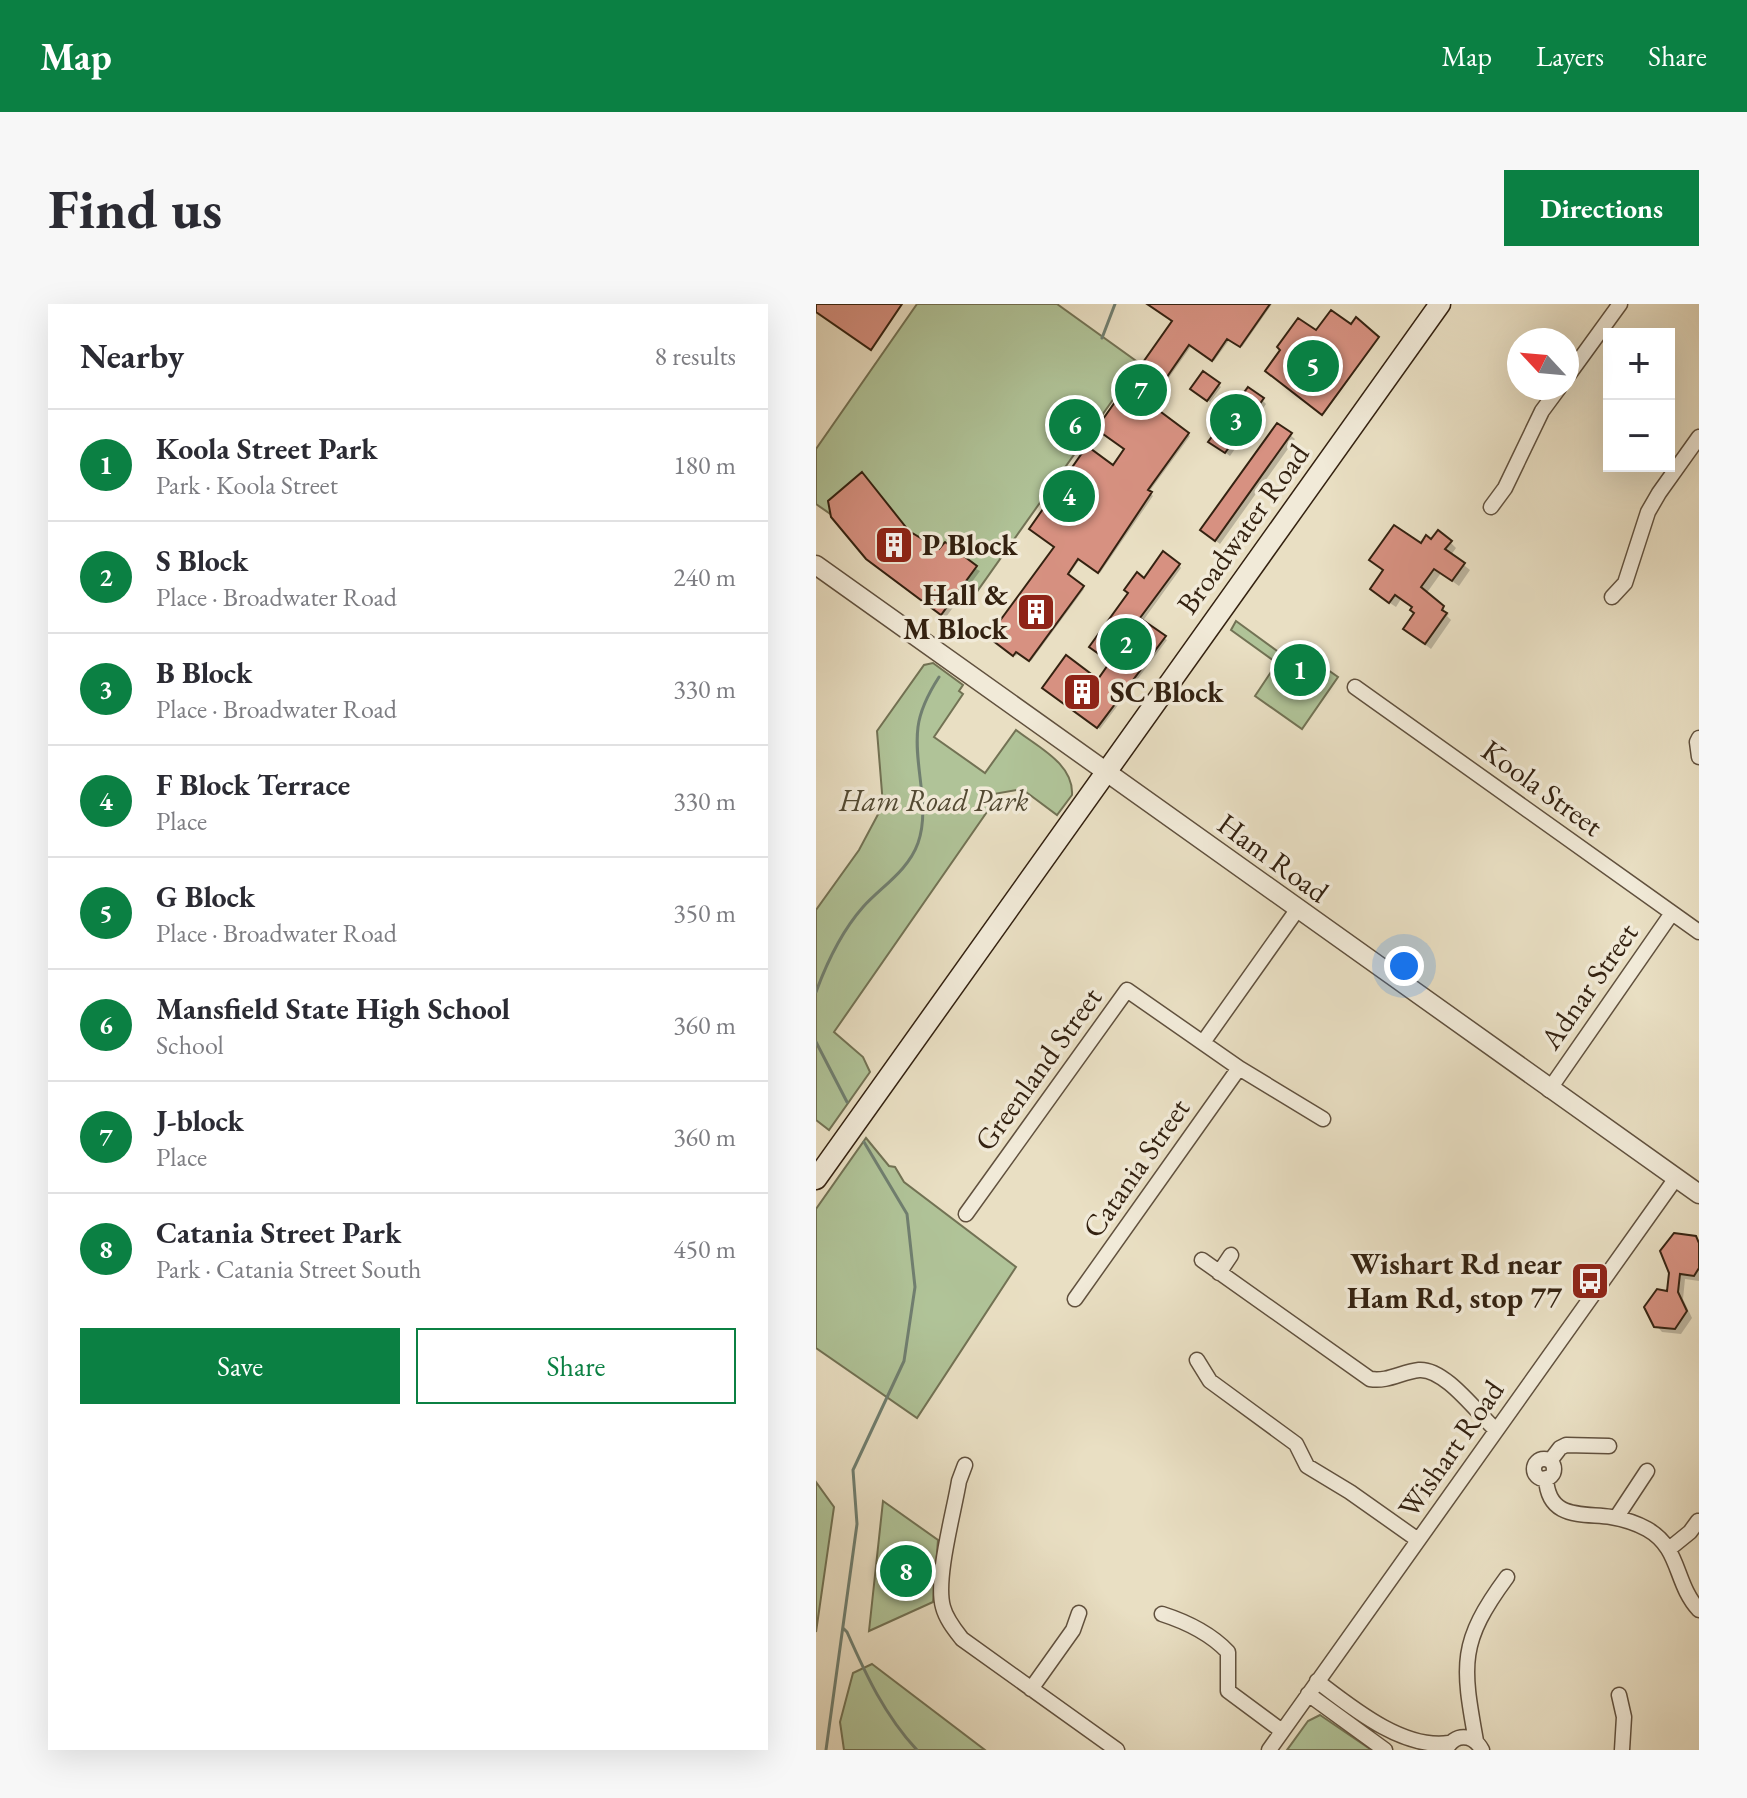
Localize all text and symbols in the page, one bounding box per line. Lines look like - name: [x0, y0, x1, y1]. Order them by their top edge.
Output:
- text: Map: [40, 32, 112, 81]
- text: Map: [1442, 38, 1492, 74]
- text: Layers: [1536, 38, 1604, 74]
- text: Share: [1648, 38, 1707, 74]
- button: Directions: [1504, 170, 1699, 246]
- text: Find us: [48, 172, 222, 245]
- north arrow: [1507, 328, 1579, 400]
- map controls: [1603, 328, 1675, 472]
- button: +: [1603, 328, 1675, 400]
- text: Nearby: [80, 334, 184, 378]
- pin: 5: [1287, 336, 1339, 396]
- text: 8 results: [655, 339, 736, 373]
- pin: 7: [1115, 360, 1167, 420]
- pin: 3: [1210, 390, 1262, 450]
- pin: 6: [1049, 395, 1101, 455]
- button: −: [1603, 400, 1675, 472]
- text: Koola Street Park: [156, 429, 378, 468]
- street label: Broadwater Road: [1168, 435, 1318, 621]
- text: 1: [99, 448, 113, 482]
- text: 180 m: [673, 448, 736, 482]
- pin: 4: [1043, 466, 1095, 526]
- text: Park · Koola Street: [156, 468, 338, 502]
- building icon: P Block: [873, 524, 915, 566]
- place label: P Block: [922, 525, 1018, 564]
- text: S Block: [156, 541, 248, 580]
- text: 2: [99, 560, 113, 594]
- text: 240 m: [673, 560, 736, 594]
- place label: Hall & M Block: [903, 575, 1009, 648]
- text: Place · Broadwater Road: [156, 580, 397, 614]
- building icon: Hall & M Block: [1015, 591, 1057, 633]
- pin: 2: [1100, 614, 1152, 674]
- pin: 1: [1274, 640, 1326, 700]
- text: B Block: [156, 653, 252, 692]
- building icon: SC Block: [1061, 671, 1103, 713]
- text: 3: [99, 672, 113, 706]
- text: 330 m: [673, 672, 736, 706]
- place label: SC Block: [1110, 672, 1224, 711]
- text: Place · Broadwater Road: [156, 692, 397, 726]
- street label: Koola Street: [1474, 730, 1611, 845]
- text: F Block Terrace: [156, 765, 350, 804]
- park label: Ham Road Park: [838, 781, 1029, 820]
- text: 4: [99, 784, 113, 818]
- text: 330 m: [673, 784, 736, 818]
- text: Place: [156, 804, 207, 838]
- street label: Ham Road: [1210, 804, 1337, 912]
- text: G Block: [156, 877, 255, 916]
- text: 5: [99, 896, 113, 930]
- text: 350 m: [673, 896, 736, 930]
- street label: Adnar Street: [1530, 914, 1647, 1057]
- text: Place · Broadwater Road: [156, 916, 397, 950]
- your location: [1384, 946, 1424, 986]
- street label: Greenland Street: [965, 979, 1110, 1158]
- text: Mansfield State High School: [156, 989, 510, 1028]
- text: 6: [99, 1008, 113, 1042]
- text: 360 m: [673, 1008, 736, 1042]
- text: School: [156, 1028, 224, 1062]
- street label: Catania Street: [1073, 1090, 1198, 1245]
- text: J-block: [156, 1101, 244, 1140]
- text: 7: [99, 1120, 113, 1154]
- text: 360 m: [673, 1120, 736, 1154]
- text: Place: [156, 1140, 207, 1174]
- text: Catania Street Park: [156, 1213, 401, 1252]
- text: 8: [99, 1232, 113, 1266]
- text: 450 m: [673, 1232, 736, 1266]
- place label: Wishart Rd near Ham Rd, stop 77: [1347, 1244, 1563, 1317]
- text: Park · Catania Street South: [156, 1252, 422, 1286]
- bus stop icon: Wishart Rd near Ham Rd, stop 77: [1569, 1260, 1611, 1302]
- button: Save: [80, 1328, 400, 1404]
- button: Share: [416, 1328, 736, 1404]
- street label: Wishart Road: [1389, 1372, 1513, 1525]
- pin: 8: [880, 1541, 932, 1601]

